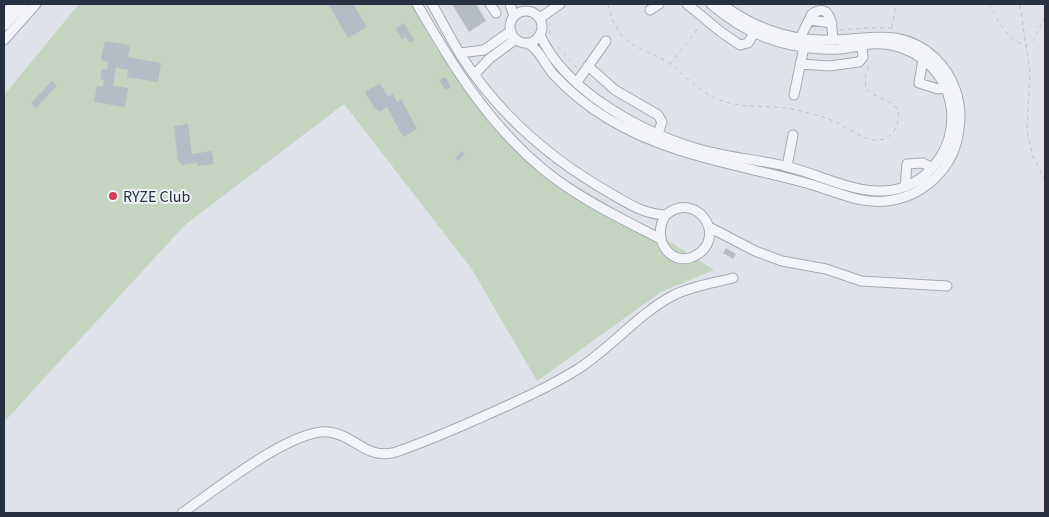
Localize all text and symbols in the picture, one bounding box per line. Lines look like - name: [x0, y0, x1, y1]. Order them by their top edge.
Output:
- place label: RYZE Club: [123, 186, 190, 208]
- marker: RYZE Club: [107, 190, 119, 202]

